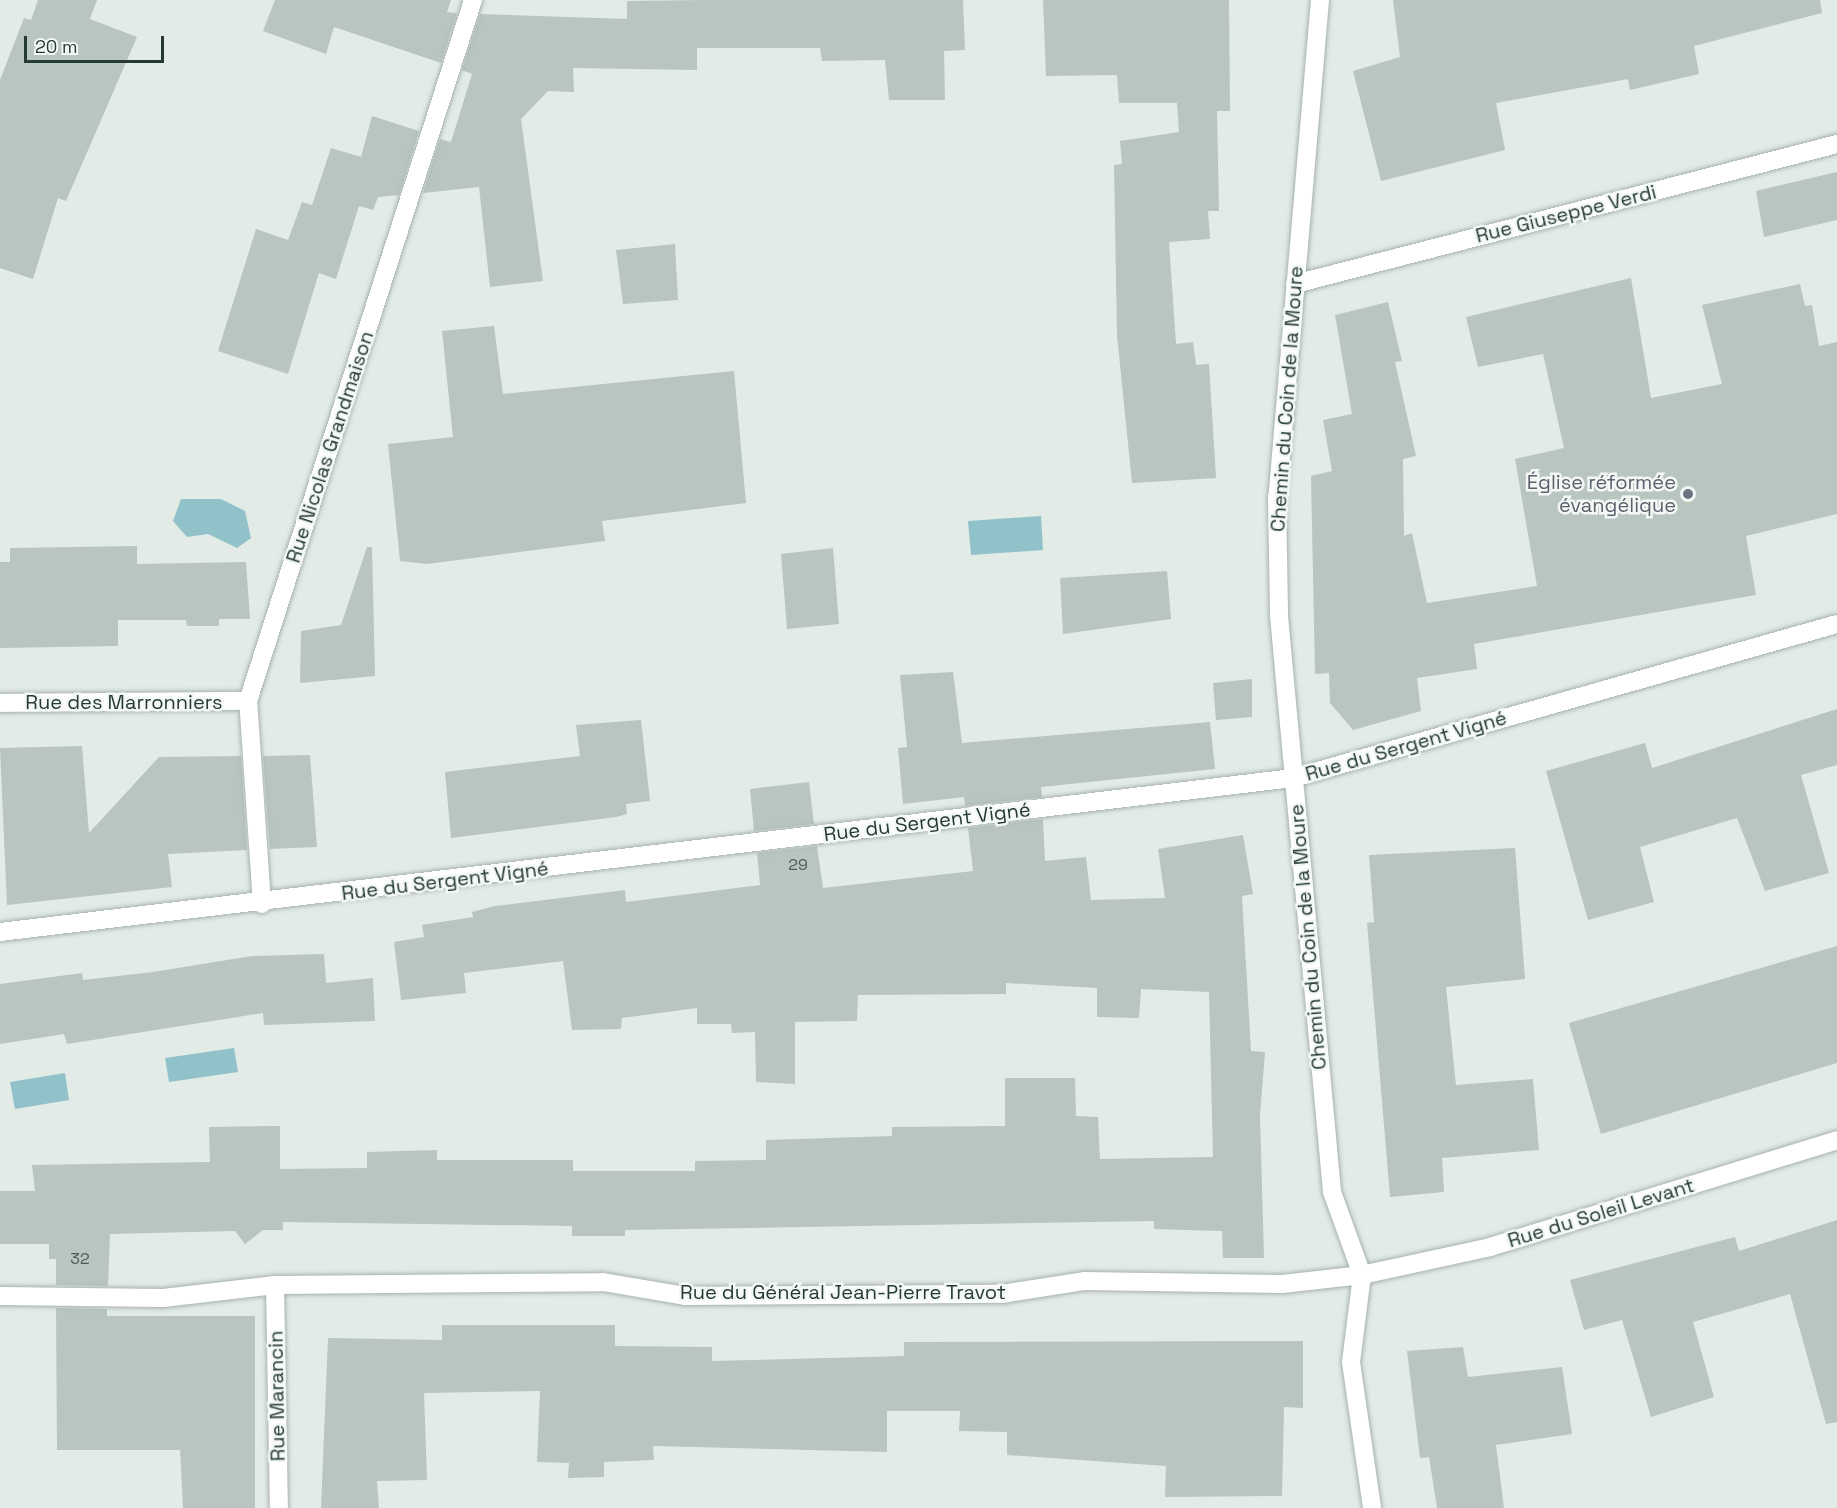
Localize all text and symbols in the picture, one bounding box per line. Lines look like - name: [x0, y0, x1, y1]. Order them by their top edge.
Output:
- scale bar: [27, 24, 166, 62]
- text: 20 m: [35, 35, 78, 58]
- street label: Rue Giuseppe Verdi: [1473, 180, 1659, 248]
- street label: Chemin du Coin de la Moure: [1266, 265, 1308, 533]
- street label: Rue Nicolas Grandmaison: [281, 328, 379, 566]
- place label: Église réformée évangélique: [1527, 470, 1676, 517]
- marker: Église réformée évangélique: [1681, 487, 1695, 501]
- street label: Rue des Marronniers: [25, 690, 223, 714]
- street label: Rue du Sergent Vigné: [1302, 706, 1510, 786]
- street label: Rue du Sergent Vigné: [822, 797, 1032, 847]
- street label: Chemin du Coin de la Moure: [1284, 803, 1332, 1071]
- house number: 29: [788, 855, 808, 875]
- street label: Rue du Sergent Vigné: [340, 856, 550, 906]
- street label: Rue du Soleil Levant: [1505, 1173, 1697, 1253]
- house number: 32: [70, 1249, 90, 1269]
- street label: Rue du Général Jean-Pierre Travot: [680, 1280, 1006, 1304]
- street label: Rue Marancin: [264, 1330, 290, 1462]

